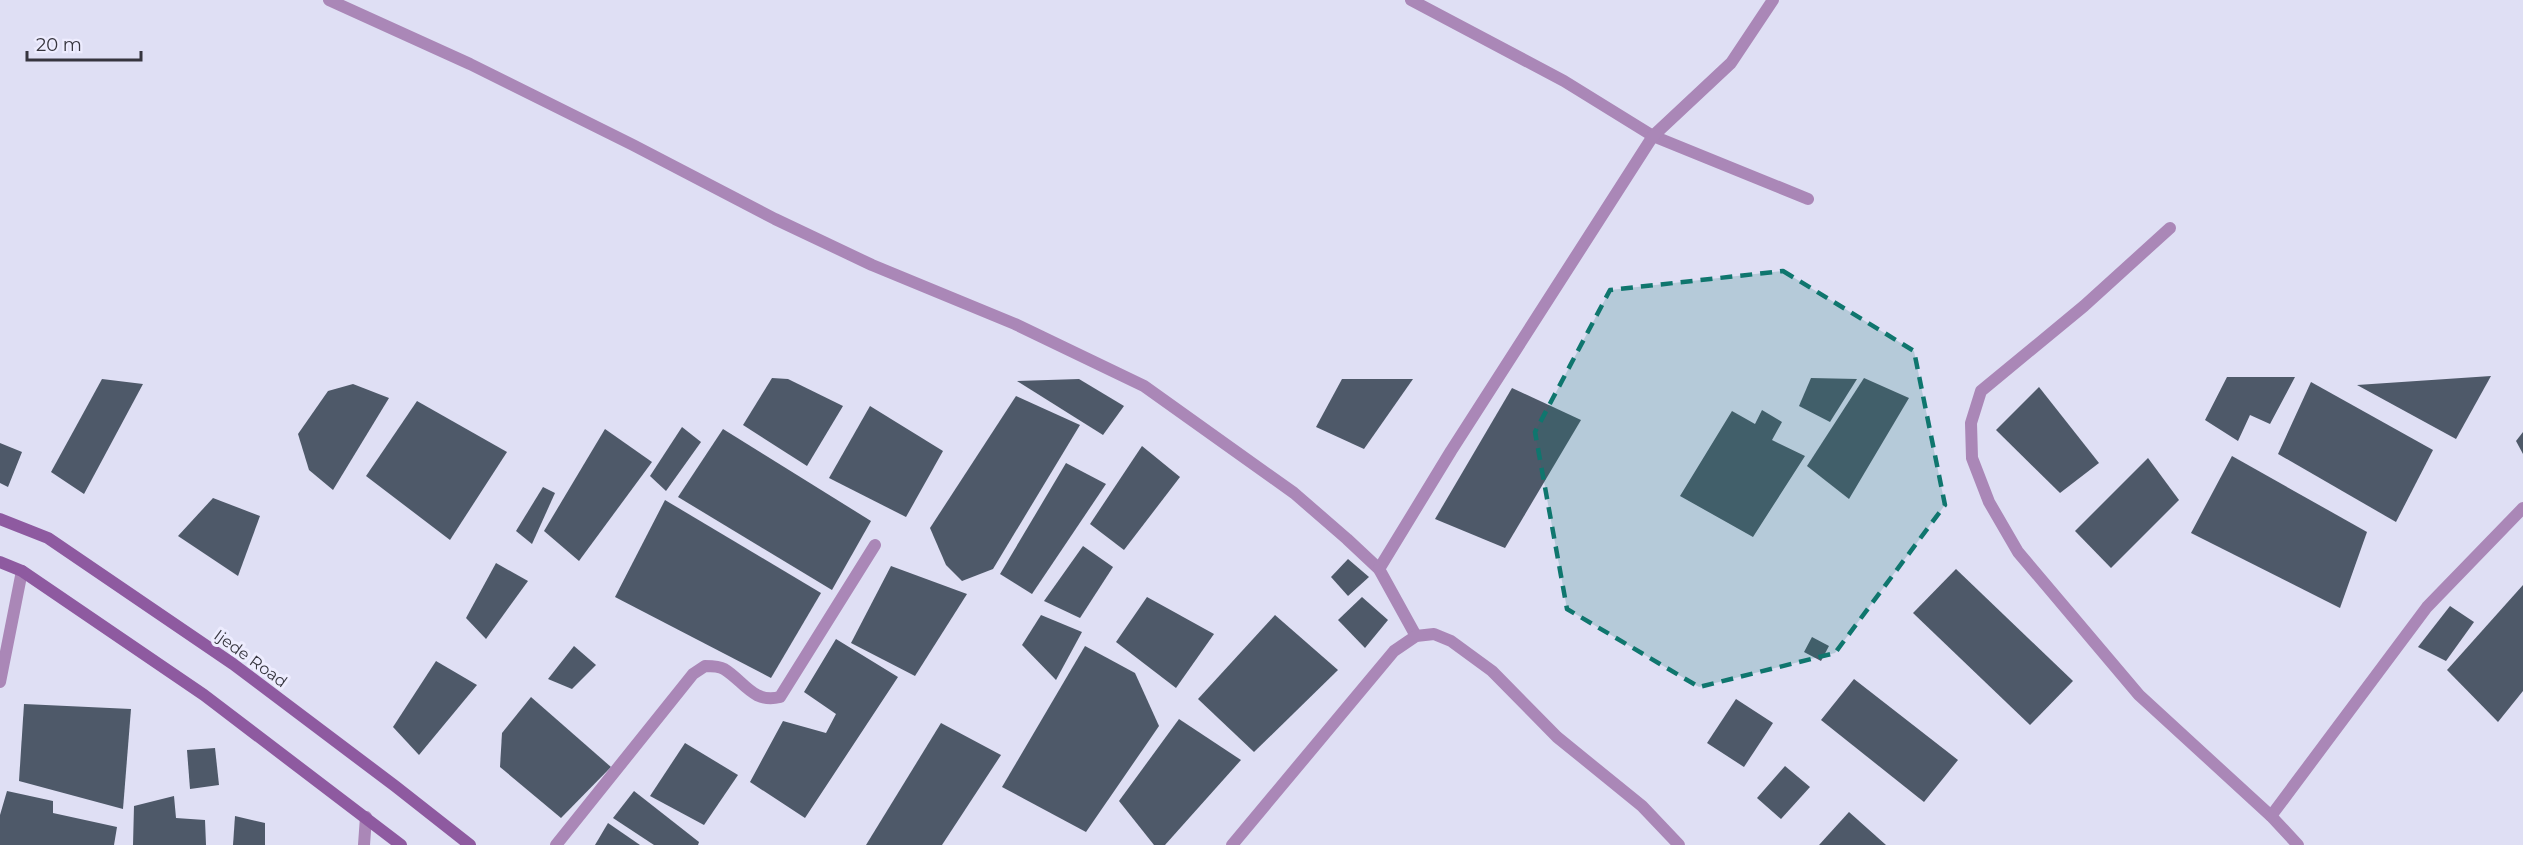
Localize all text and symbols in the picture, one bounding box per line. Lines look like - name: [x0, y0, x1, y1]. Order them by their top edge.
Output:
- scale bar: [27, 24, 141, 62]
- text: 20 m: [36, 34, 82, 56]
- street label: Ijede Road: [210, 626, 291, 691]

